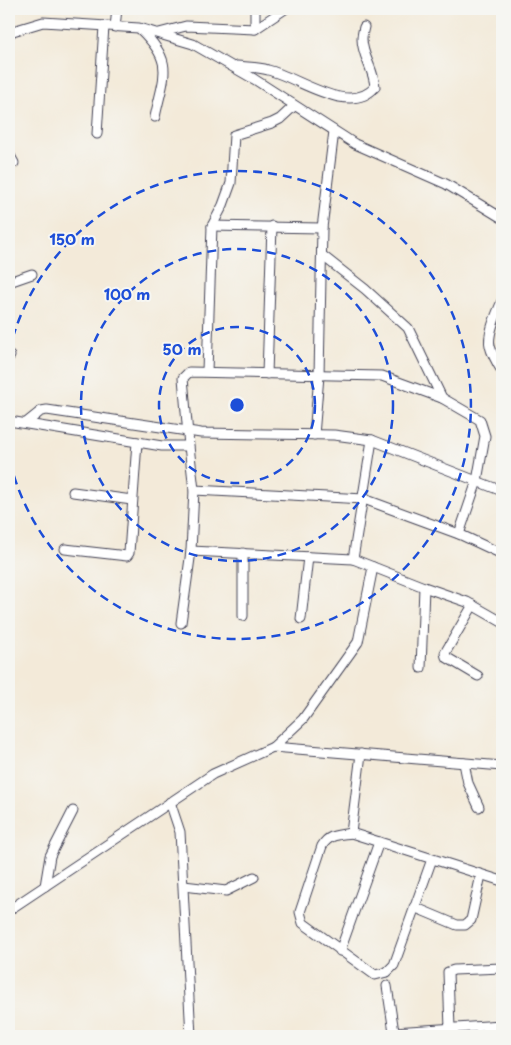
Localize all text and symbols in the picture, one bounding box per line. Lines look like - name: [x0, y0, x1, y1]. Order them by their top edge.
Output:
- text: 150 m: [49, 227, 95, 250]
- text: 100 m: [104, 282, 150, 305]
- text: 50 m: [163, 337, 201, 360]
- centre of rings: [228, 396, 246, 414]

